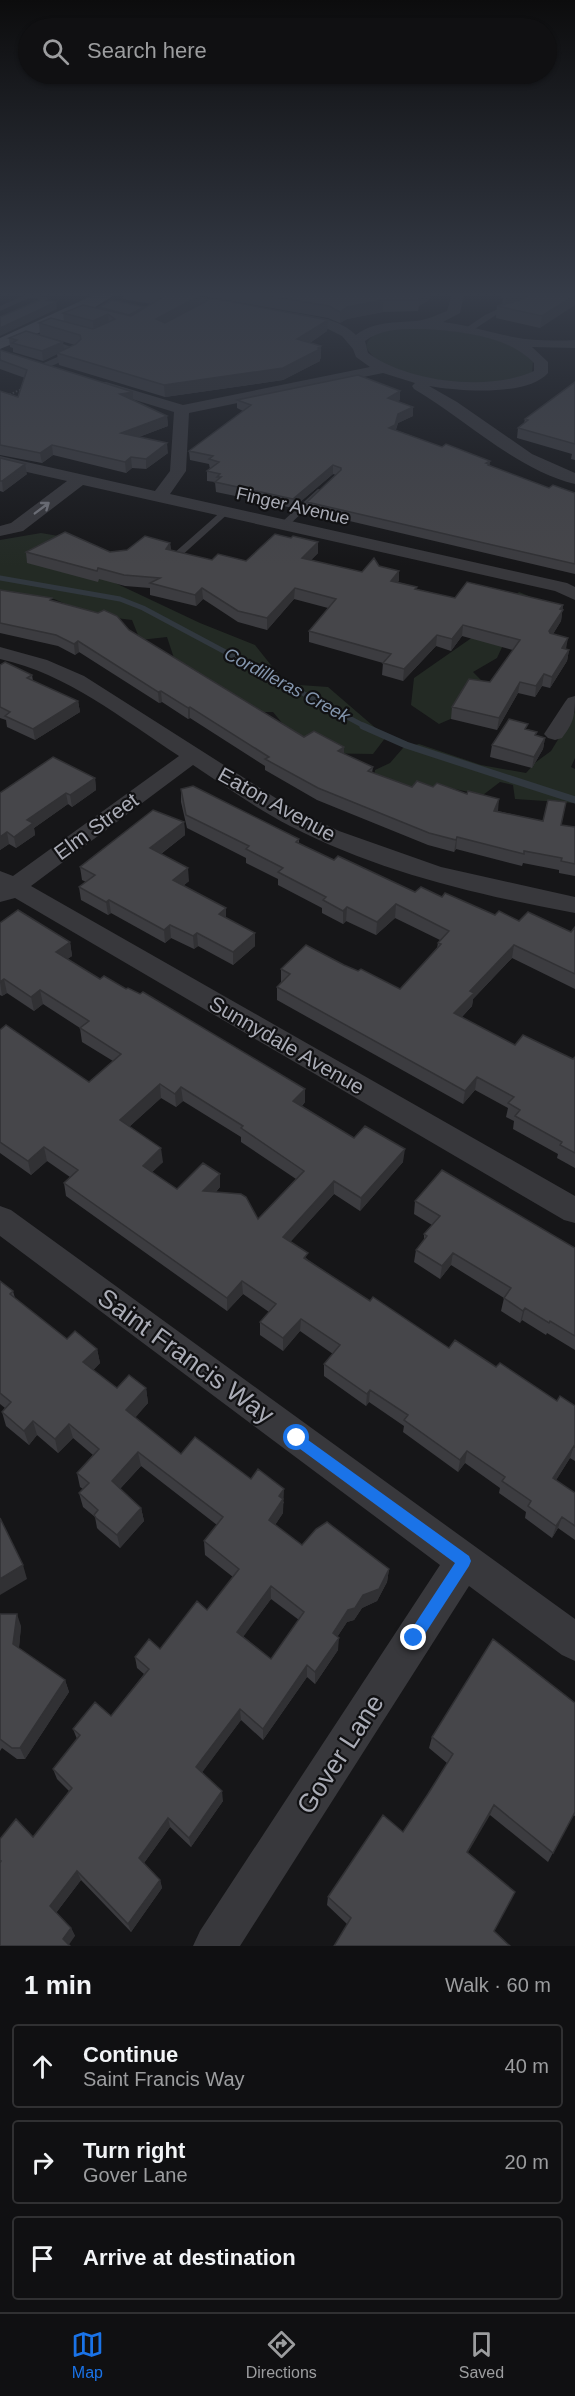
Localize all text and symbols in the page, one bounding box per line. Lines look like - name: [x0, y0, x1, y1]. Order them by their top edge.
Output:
- search box: [18, 18, 557, 84]
- icon: search: [39, 35, 72, 68]
- text: Search here: [87, 38, 207, 63]
- street label: Finger Avenue: [234, 483, 352, 529]
- one-way arrow: [33, 502, 49, 515]
- water label: Cordilleras Creek: [221, 644, 354, 727]
- street label: Eaton Avenue: [214, 762, 340, 846]
- street label: Elm Street: [50, 788, 143, 864]
- street label: Sunnydale Avenue: [206, 991, 368, 1099]
- street label: Saint Francis Way: [92, 1282, 280, 1430]
- route start: [283, 1424, 309, 1450]
- route end: [400, 1624, 426, 1650]
- street label: Gover Lane: [290, 1689, 390, 1819]
- text: 1 min: [24, 1970, 92, 2000]
- text: Walk · 60 m: [445, 1974, 551, 1996]
- text: Continue: [83, 2042, 178, 2067]
- icon: ahead: [26, 2050, 59, 2083]
- text: 40 m: [505, 2055, 549, 2077]
- text: Saint Francis Way: [83, 2068, 245, 2090]
- text: Turn right: [83, 2138, 185, 2163]
- icon: right: [26, 2146, 59, 2179]
- text: 20 m: [505, 2151, 549, 2173]
- text: Gover Lane: [83, 2164, 188, 2186]
- icon: arrive: [26, 2242, 59, 2275]
- text: Arrive at destination: [83, 2245, 296, 2270]
- tab: Map: [71, 2328, 104, 2382]
- tab: Directions: [246, 2328, 317, 2382]
- tab: Saved: [459, 2328, 504, 2382]

